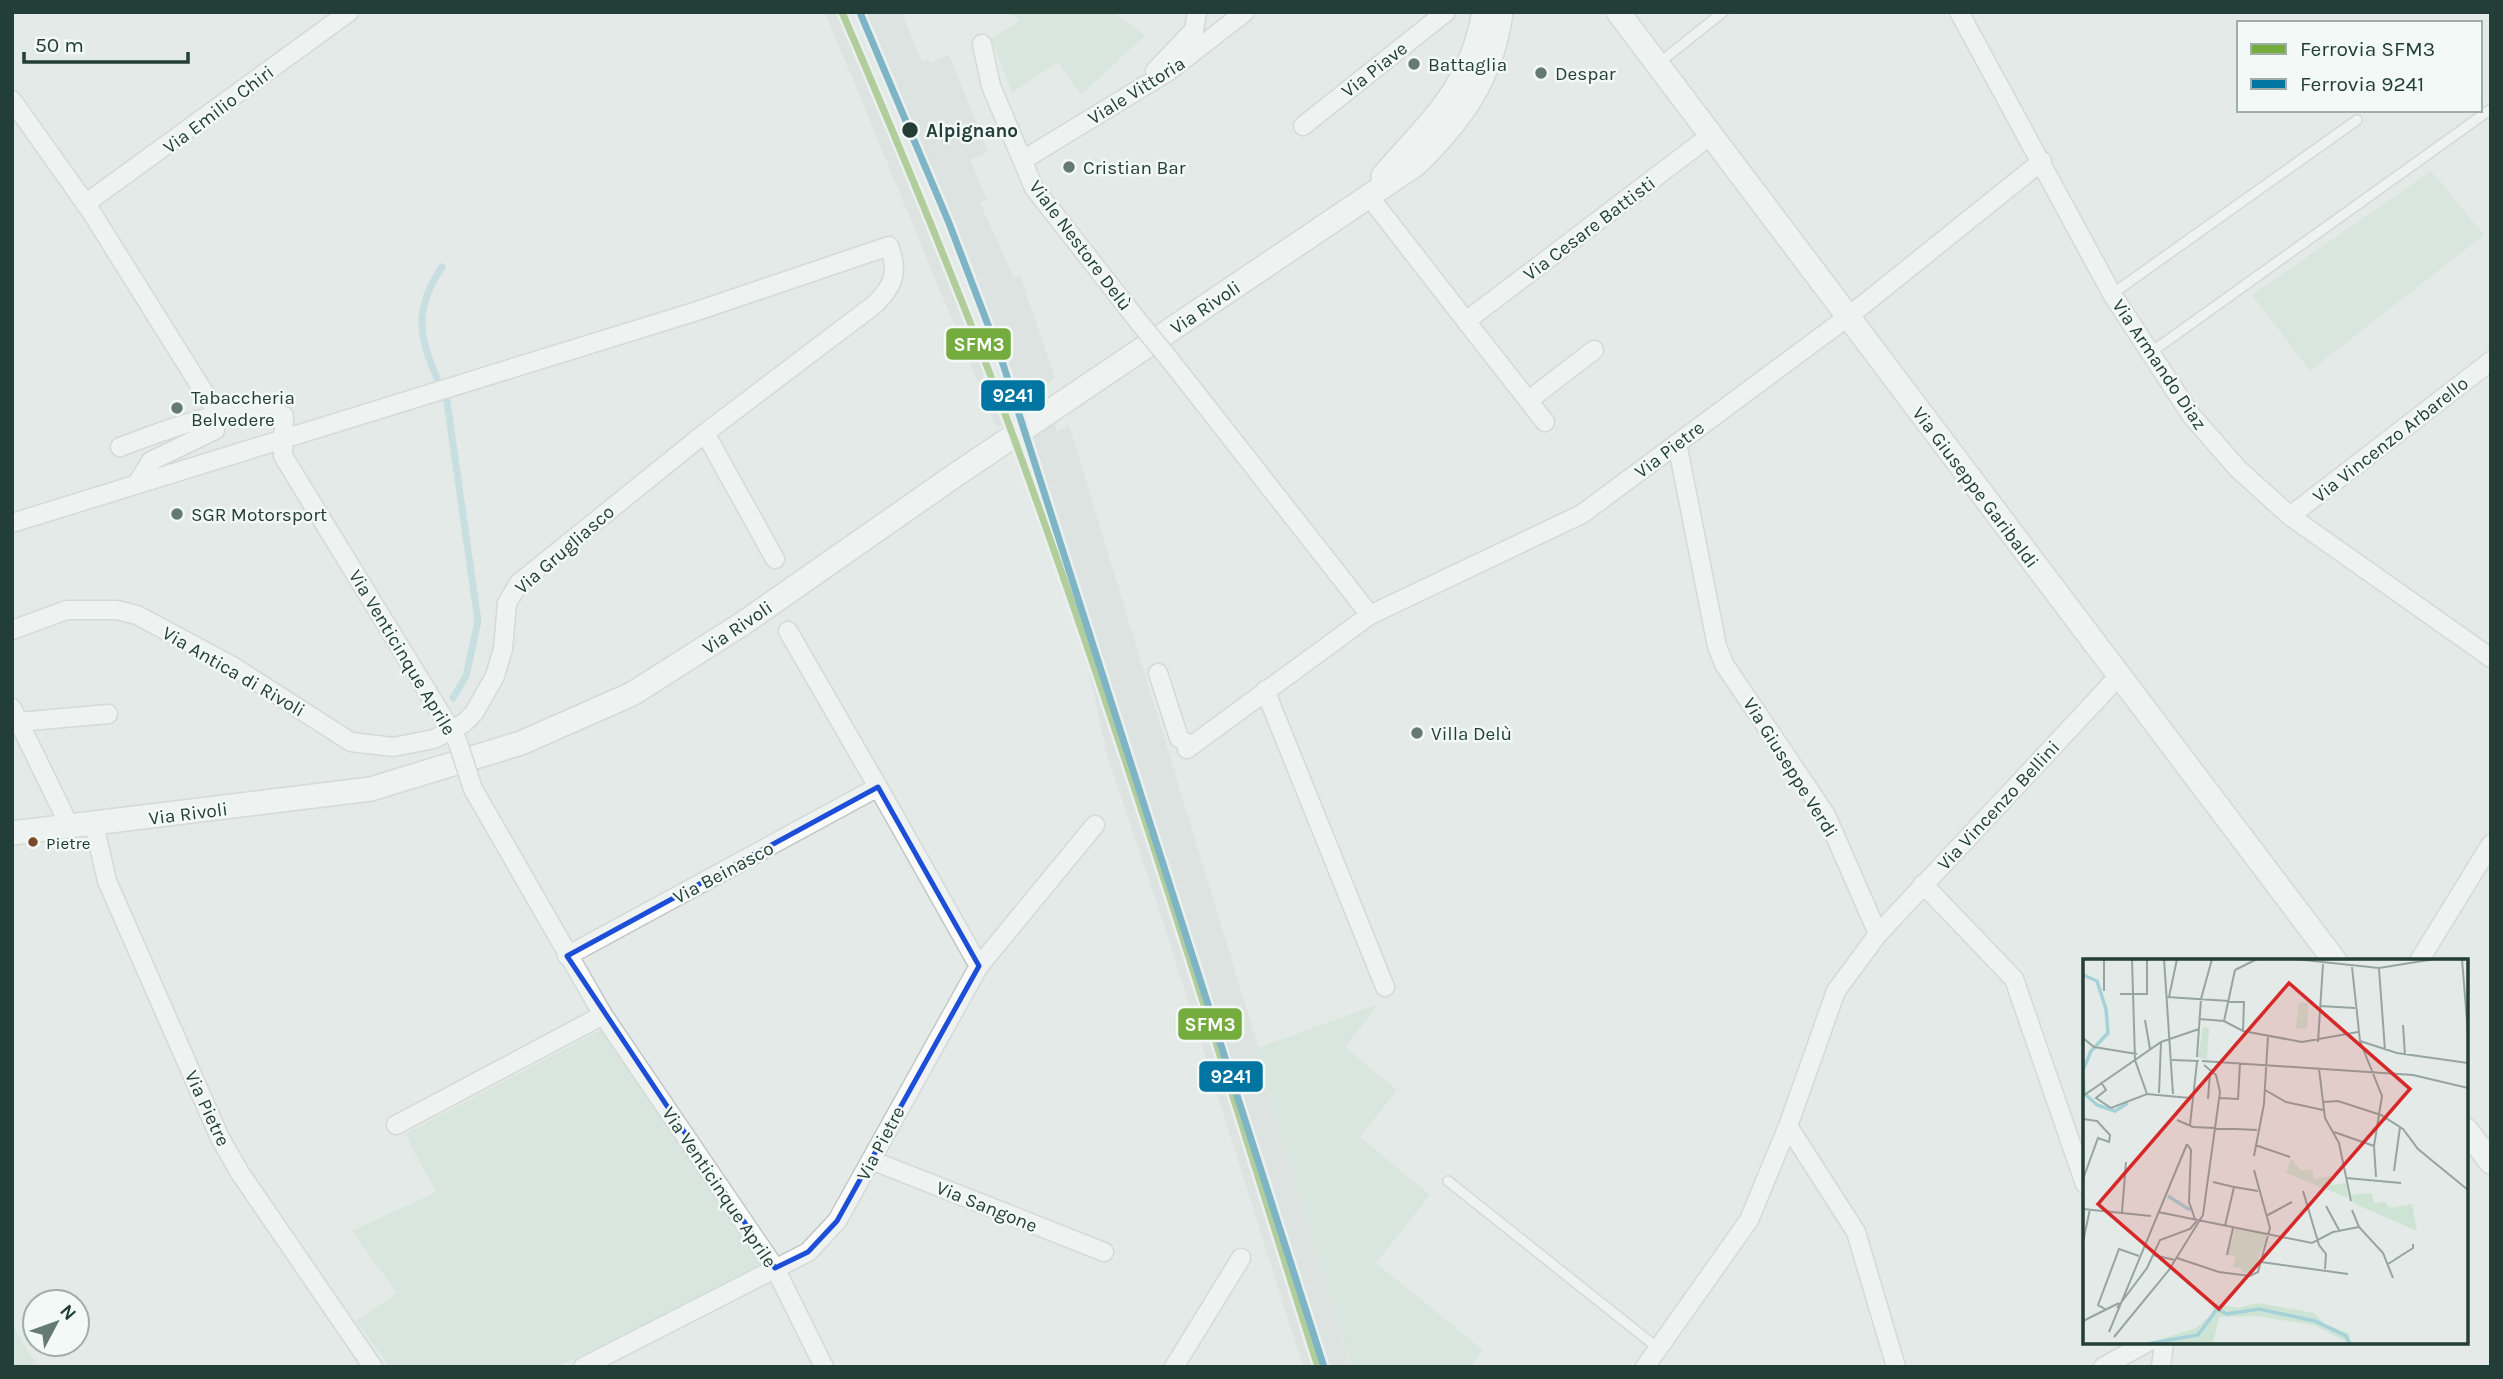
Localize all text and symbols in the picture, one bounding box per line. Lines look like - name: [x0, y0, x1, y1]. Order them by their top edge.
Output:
- scale bar: [24, 21, 189, 65]
- legend: [2237, 21, 2482, 112]
- text: 50 m: [35, 33, 84, 57]
- street label: Via Piave: [1337, 37, 1412, 102]
- text: Ferrovia SFM3: [2300, 37, 2435, 61]
- street label: Viale Vittoria: [1084, 52, 1189, 129]
- place label: Battaglia: [1428, 54, 1507, 76]
- marker: Battaglia: [1406, 56, 1422, 72]
- street label: Via Emilio Chiri: [159, 61, 278, 158]
- place label: Despar: [1555, 63, 1616, 85]
- marker: Despar: [1533, 65, 1549, 81]
- text: Ferrovia 9241: [2300, 72, 2424, 96]
- marker: Alpignano: [900, 120, 920, 140]
- place label: Alpignano: [926, 120, 1018, 142]
- place label: Cristian Bar: [1083, 157, 1186, 179]
- marker: Cristian Bar: [1061, 159, 1077, 175]
- street label: Via Cesare Battisti: [1519, 172, 1660, 286]
- street label: Viale Nestore Delù: [1024, 176, 1136, 315]
- street label: Via Rivoli: [1166, 276, 1245, 339]
- street label: Via Armando Diaz: [2107, 295, 2211, 434]
- line badge: SFM3: [945, 327, 1012, 361]
- text: SFM3: [954, 334, 1004, 356]
- street label: Via Vincenzo Arbarello: [2308, 372, 2473, 507]
- line badge: 9241: [980, 379, 1046, 412]
- text: 9241: [992, 385, 1034, 407]
- place label: Tabaccheria Belvedere: [191, 387, 295, 431]
- marker: Tabaccheria Belvedere: [169, 400, 185, 416]
- street label: Via Giuseppe Garibaldi: [1907, 403, 2043, 573]
- street label: Via Pietre: [1631, 417, 1709, 483]
- street label: Via Grugliasco: [511, 501, 619, 599]
- place label: SGR Motorsport: [191, 504, 327, 526]
- marker: SGR Motorsport: [169, 506, 185, 522]
- street label: Via Venticinque Aprile: [344, 566, 460, 739]
- street label: Via Rivoli: [698, 596, 777, 659]
- street label: Via Antica di Rivoli: [158, 622, 309, 722]
- street label: Via Giuseppe Verdi: [1738, 694, 1842, 841]
- place label: Villa Delù: [1431, 723, 1512, 745]
- marker: Villa Delù: [1409, 725, 1425, 741]
- street label: Via Vincenzo Bellini: [1933, 736, 2064, 875]
- street label: Via Rivoli: [147, 798, 229, 830]
- place label: Pietre: [46, 833, 90, 853]
- marker: Pietre: [26, 835, 40, 849]
- street label: Via Beinasco: [669, 837, 777, 909]
- inset map: [2083, 959, 2468, 1344]
- line badge: SFM3: [1177, 1007, 1243, 1041]
- text: SFM3: [1185, 1014, 1235, 1036]
- line badge: 9241: [1198, 1060, 1264, 1093]
- text: 9241: [1210, 1066, 1252, 1088]
- street label: Via Pietre: [180, 1067, 234, 1150]
- street label: Via Venticinque Aprile: [657, 1103, 781, 1272]
- street label: Via Pietre: [852, 1103, 910, 1184]
- street label: Via Sangone: [933, 1177, 1040, 1237]
- north arrow: [21, 1288, 91, 1358]
- text: N: [55, 1300, 81, 1325]

